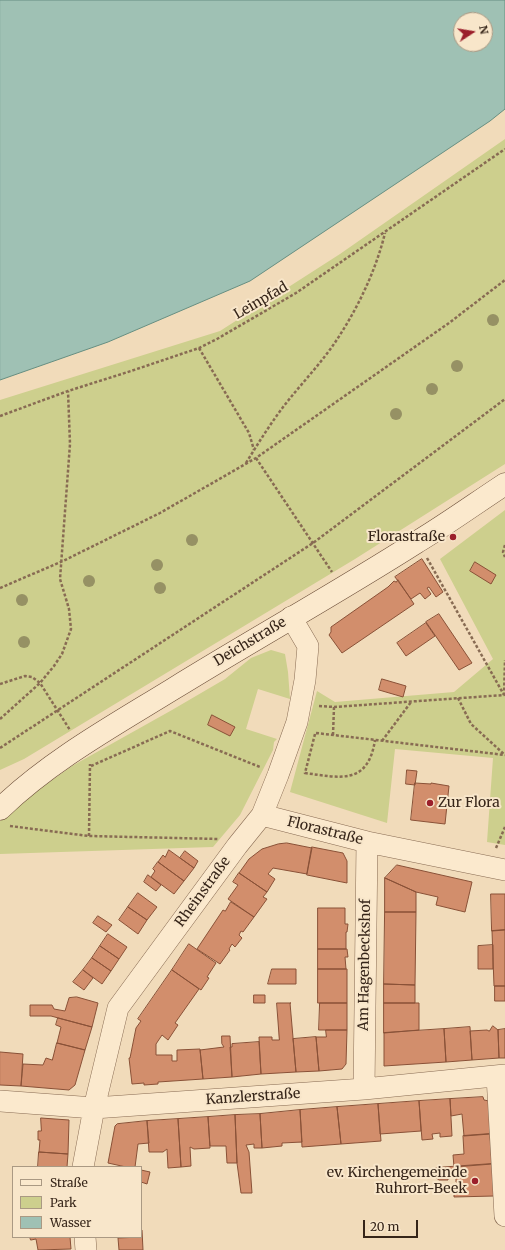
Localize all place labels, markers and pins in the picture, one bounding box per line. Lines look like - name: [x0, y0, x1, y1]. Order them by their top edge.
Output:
- place label: Florastraße: [368, 529, 445, 545]
- marker: Florastraße: [448, 532, 458, 542]
- place label: Zur Flora: [438, 795, 500, 811]
- marker: Zur Flora: [425, 798, 435, 808]
- place label: ev. Kirchengemeinde Ruhrort-Beek: [327, 1165, 467, 1198]
- marker: ev. Kirchengemeinde Ruhrort-Beek: [470, 1176, 480, 1186]

